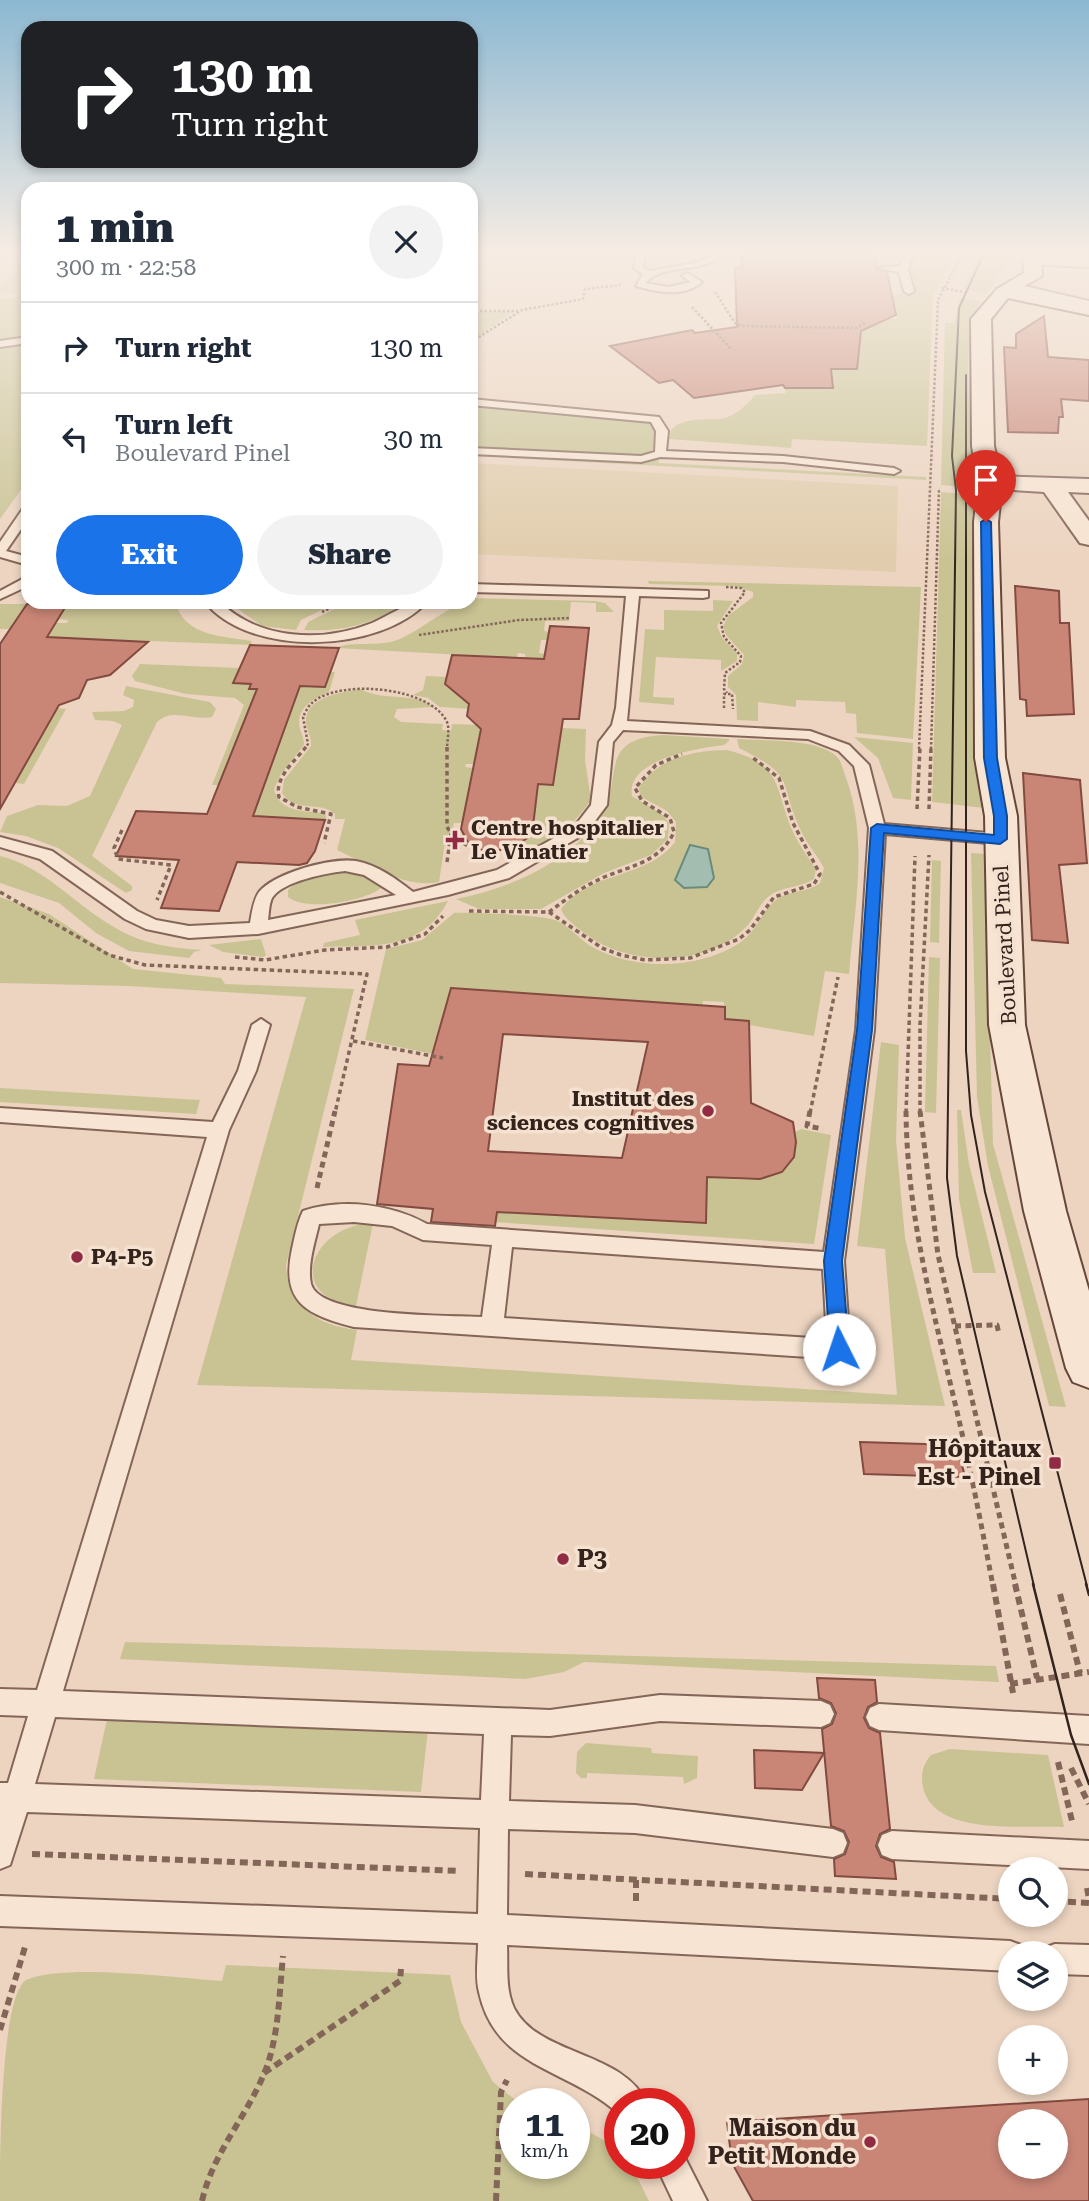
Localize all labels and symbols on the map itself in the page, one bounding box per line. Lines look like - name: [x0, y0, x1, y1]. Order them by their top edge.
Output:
- pin: [956, 450, 1016, 522]
- place label: Centre hospitalier Le Vinatier: [471, 816, 664, 864]
- marker: Centre hospitalier Le Vinatier: [445, 830, 465, 850]
- street label: Boulevard Pinel: [989, 864, 1021, 1025]
- place label: Institut des sciences cognitives: [487, 1087, 694, 1135]
- marker: Institut des sciences cognitives: [700, 1103, 716, 1119]
- place label: P4-P5: [91, 1245, 154, 1269]
- marker: P4-P5: [69, 1249, 85, 1265]
- position arrow: [802, 1312, 876, 1386]
- place label: Hôpitaux Est - Pinel: [917, 1435, 1041, 1491]
- marker: Hôpitaux Est - Pinel: [1047, 1455, 1063, 1471]
- place label: P3: [577, 1545, 607, 1573]
- marker: P3: [555, 1551, 571, 1567]
- speed limit sign: 20: [604, 2088, 695, 2179]
- place label: Maison du Petit Monde: [708, 2114, 856, 2170]
- marker: Maison du Petit Monde: [862, 2134, 878, 2150]

